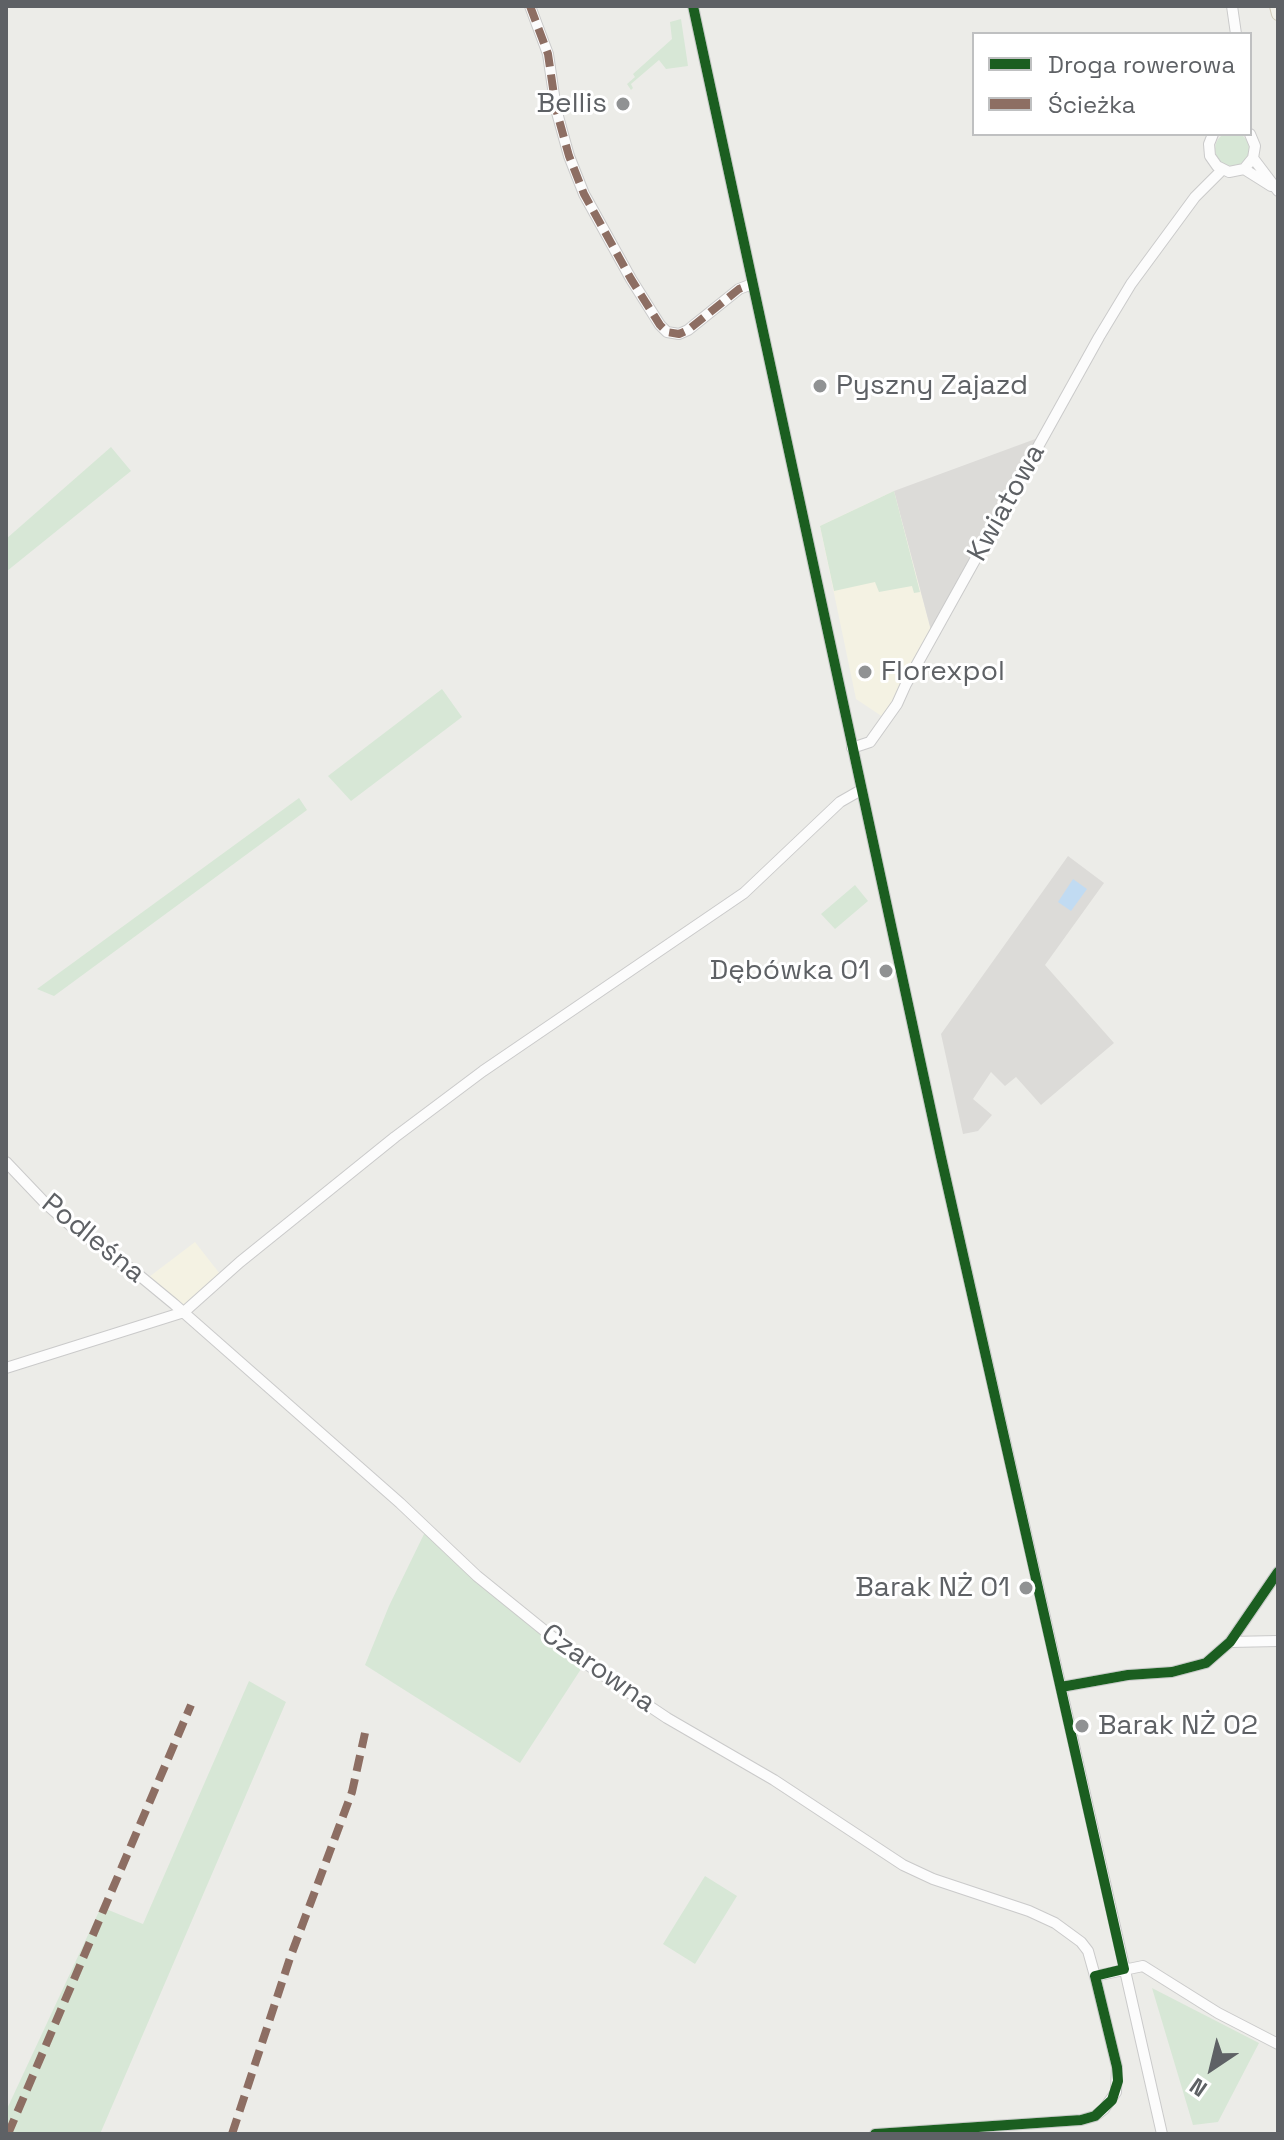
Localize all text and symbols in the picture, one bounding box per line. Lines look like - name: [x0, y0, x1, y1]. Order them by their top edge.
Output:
- legend: [972, 32, 1252, 136]
- text: Droga rowerowa: [1048, 49, 1235, 80]
- place label: Bellis: [537, 87, 607, 121]
- text: Ścieżka: [1048, 89, 1136, 120]
- marker: Bellis: [614, 95, 632, 113]
- place label: Pyszny Zajazd: [836, 369, 1028, 403]
- marker: Pyszny Zajazd: [811, 377, 829, 395]
- street label: Kwiatowa: [961, 439, 1053, 567]
- place label: Florexpol: [881, 655, 1005, 689]
- marker: Florexpol: [856, 663, 874, 681]
- place label: Dębówka 01: [710, 954, 870, 988]
- marker: Dębówka 01: [877, 962, 895, 980]
- street label: Podleśna: [35, 1187, 151, 1291]
- place label: Barak NŻ 01: [855, 1571, 1010, 1605]
- marker: Barak NŻ 01: [1017, 1579, 1035, 1597]
- street label: Czarowna: [535, 1618, 661, 1720]
- place label: Barak NŻ 02: [1098, 1709, 1258, 1743]
- marker: Barak NŻ 02: [1073, 1717, 1091, 1735]
- north arrow: [1172, 2028, 1252, 2108]
- text: N: [1184, 2072, 1212, 2103]

